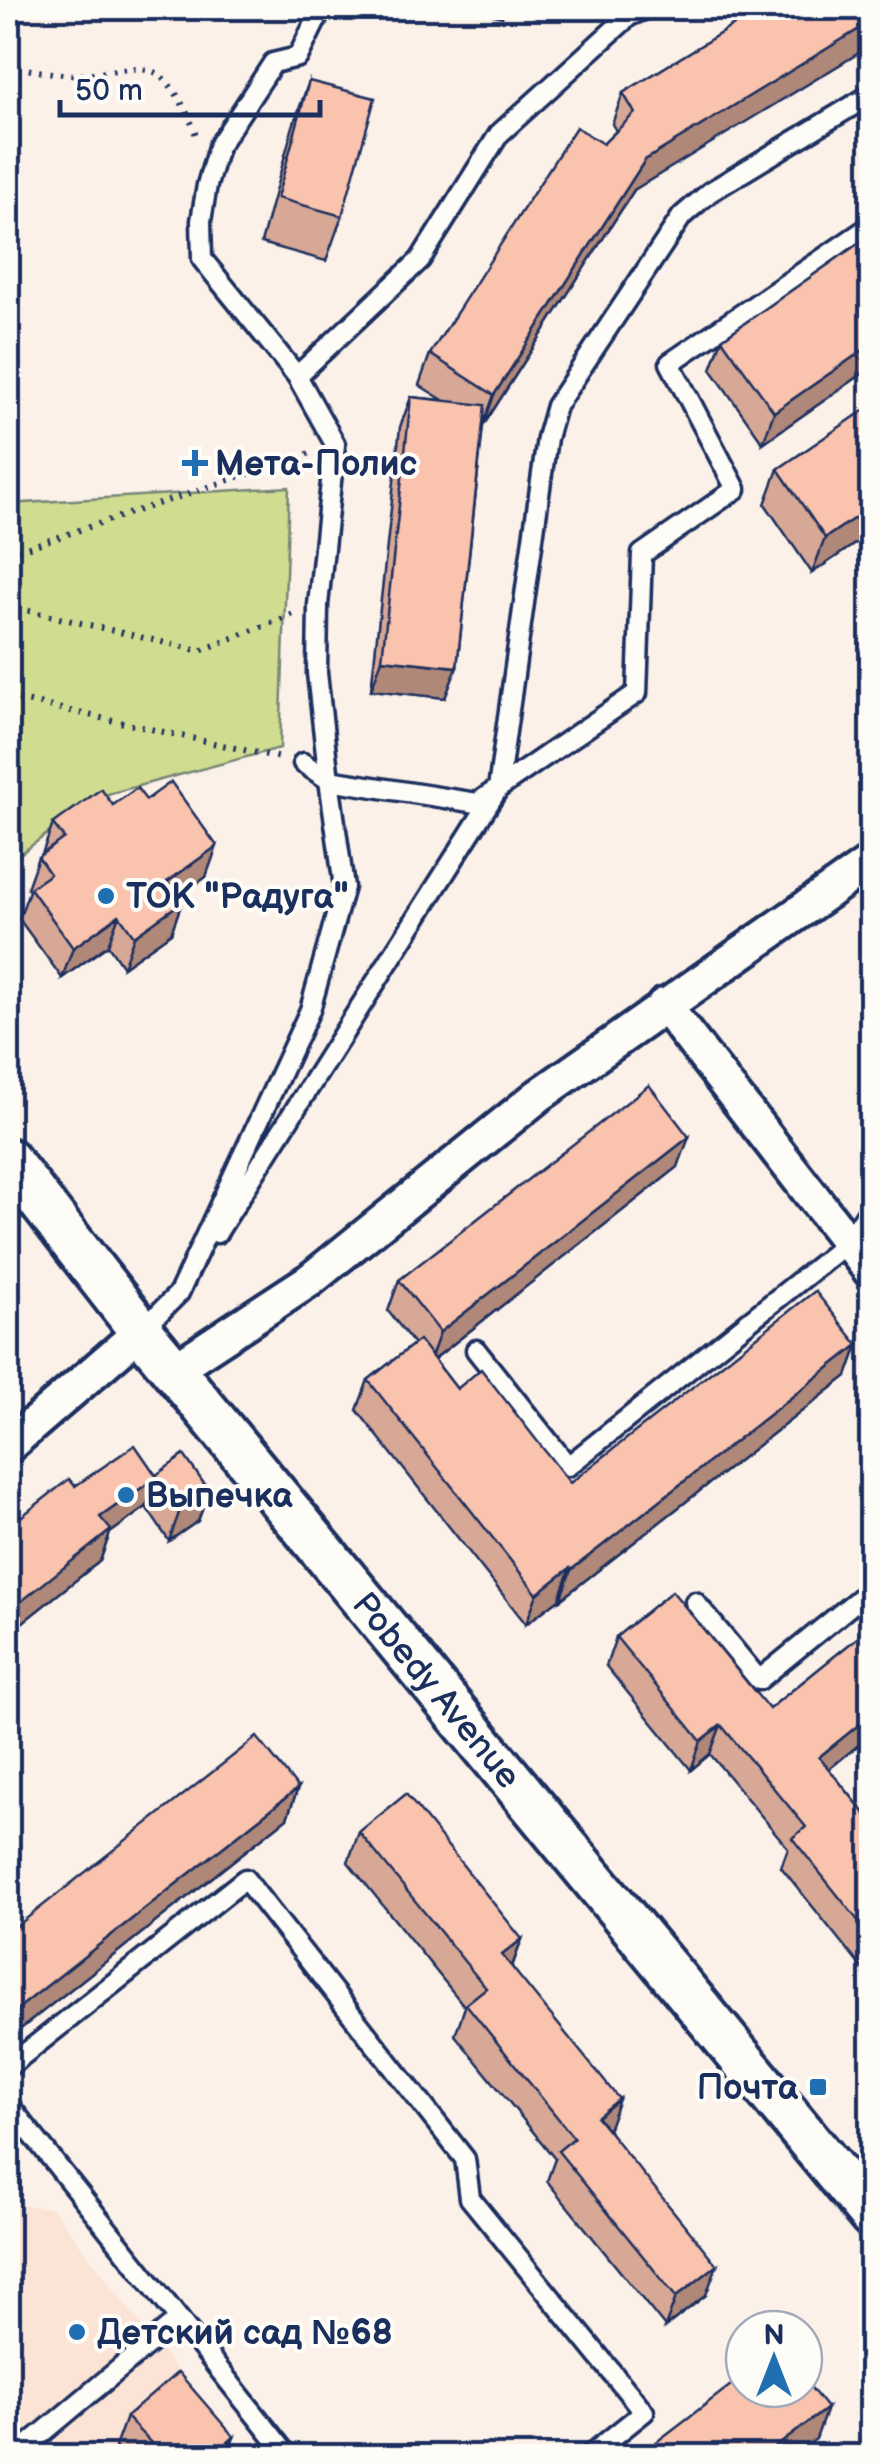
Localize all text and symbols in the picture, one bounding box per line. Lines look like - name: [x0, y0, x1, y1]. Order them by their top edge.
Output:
- scale bar: [60, 55, 320, 117]
- text: 50 m: [75, 73, 143, 109]
- place label: Мета-Полис: [215, 443, 418, 486]
- marker: Мета-Полис: [184, 452, 206, 474]
- place label: ТОК "Радуга": [126, 876, 349, 919]
- marker: ТОК "Радуга": [95, 885, 117, 907]
- place label: Выпечка: [146, 1475, 293, 1518]
- marker: Выпечка: [115, 1484, 137, 1506]
- street label: Pobedy Avenue: [343, 1584, 529, 1798]
- place label: Почта: [697, 2067, 799, 2110]
- marker: Почта: [807, 2076, 829, 2098]
- north arrow: [724, 2309, 824, 2409]
- place label: Детский сад №68: [97, 2312, 393, 2355]
- text: N: [763, 2319, 785, 2352]
- marker: Детский сад №68: [66, 2321, 88, 2343]

